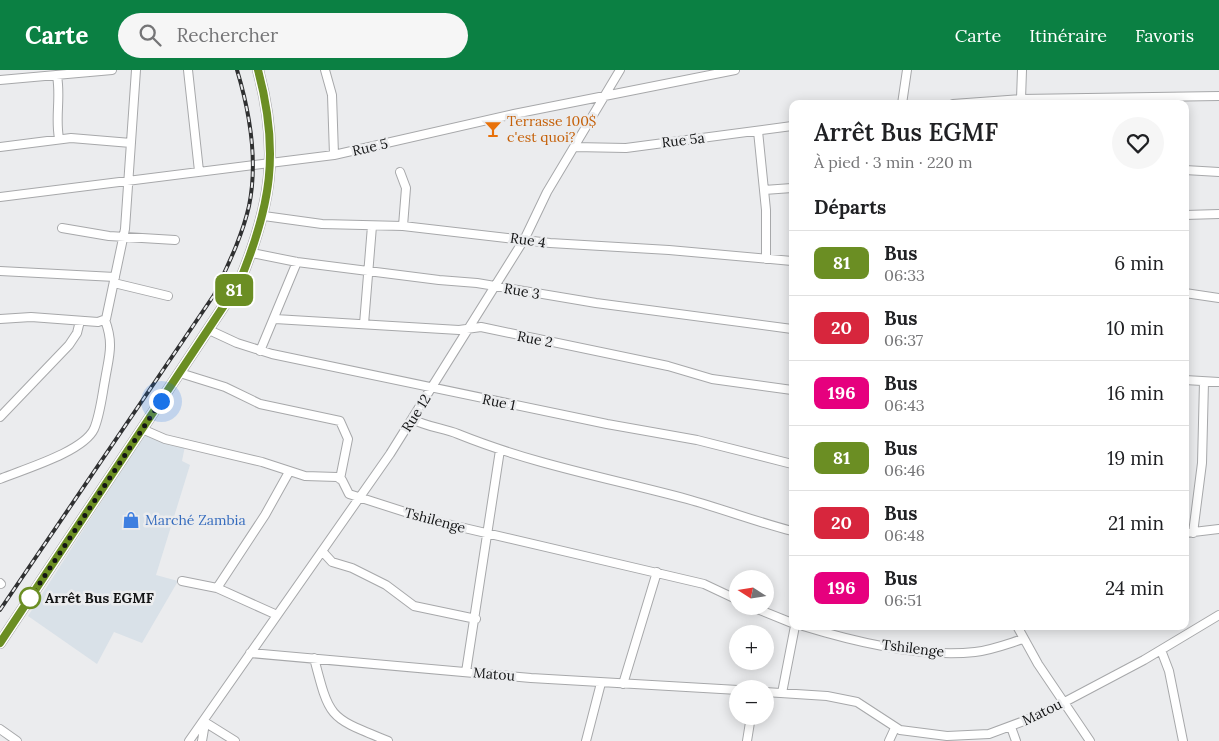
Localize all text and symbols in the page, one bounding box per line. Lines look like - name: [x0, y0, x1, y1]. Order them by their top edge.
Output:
- search box: [118, 13, 468, 58]
- text: Carte: [25, 20, 88, 51]
- icon: search: [136, 21, 164, 49]
- text: Rechercher: [176, 23, 278, 47]
- text: Carte: [955, 24, 1001, 47]
- text: Itinéraire: [1029, 24, 1107, 47]
- text: Favoris: [1135, 24, 1194, 47]
- place label: Terrasse 100$ c'est quoi?: [507, 112, 596, 146]
- text: Arrêt Bus EGMF: [814, 117, 998, 148]
- button: heart: [1112, 117, 1164, 169]
- bar icon: Terrasse 100$ c'est quoi?: [483, 119, 503, 139]
- street label: Rue 5a: [660, 128, 706, 152]
- street label: Rue 5: [350, 134, 390, 160]
- text: À pied · 3 min · 220 m: [814, 152, 973, 172]
- text: Départs: [814, 195, 886, 219]
- street label: Rue 4: [509, 229, 547, 251]
- text: Bus: [884, 241, 917, 265]
- text: 81: [833, 251, 850, 274]
- text: 6 min: [1114, 251, 1164, 275]
- text: 06:33: [884, 265, 925, 285]
- line badge: 81: [212, 274, 256, 306]
- text: 81: [225, 278, 243, 301]
- street label: Rue 3: [503, 279, 542, 303]
- text: Bus: [884, 306, 917, 330]
- text: 20: [831, 316, 852, 339]
- text: 10 min: [1106, 316, 1164, 340]
- street label: Rue 2: [516, 327, 554, 351]
- text: 06:37: [884, 330, 923, 350]
- text: Bus: [884, 371, 917, 395]
- text: 196: [827, 381, 856, 404]
- text: 16 min: [1107, 381, 1164, 405]
- your location: [149, 389, 174, 414]
- street label: Rue 1: [481, 390, 517, 414]
- street label: Rue 12: [397, 391, 435, 435]
- text: 06:43: [884, 395, 925, 415]
- text: Bus: [884, 436, 917, 460]
- text: 81: [833, 446, 850, 469]
- text: 19 min: [1107, 446, 1164, 470]
- text: 06:46: [884, 460, 925, 480]
- text: Bus: [884, 501, 917, 525]
- street label: Tshilenge: [402, 503, 468, 537]
- shop icon: Marché Zambia: [121, 510, 141, 530]
- place label: Marché Zambia: [145, 511, 246, 529]
- text: 20: [831, 511, 852, 534]
- text: 21 min: [1108, 511, 1164, 535]
- text: 06:48: [884, 525, 925, 545]
- text: Bus: [884, 566, 917, 590]
- north arrow: [729, 570, 774, 615]
- map controls: [729, 570, 774, 725]
- text: 196: [827, 576, 856, 599]
- text: 24 min: [1105, 576, 1164, 600]
- marker: Arrêt Bus EGMF: [19, 587, 41, 609]
- place label: Arrêt Bus EGMF: [45, 589, 154, 607]
- text: 06:51: [884, 590, 922, 610]
- button: +: [729, 625, 774, 670]
- street label: Tshilenge: [881, 635, 946, 661]
- street label: Matou: [472, 663, 516, 685]
- button: −: [729, 680, 774, 725]
- street label: Matou: [1019, 695, 1065, 729]

